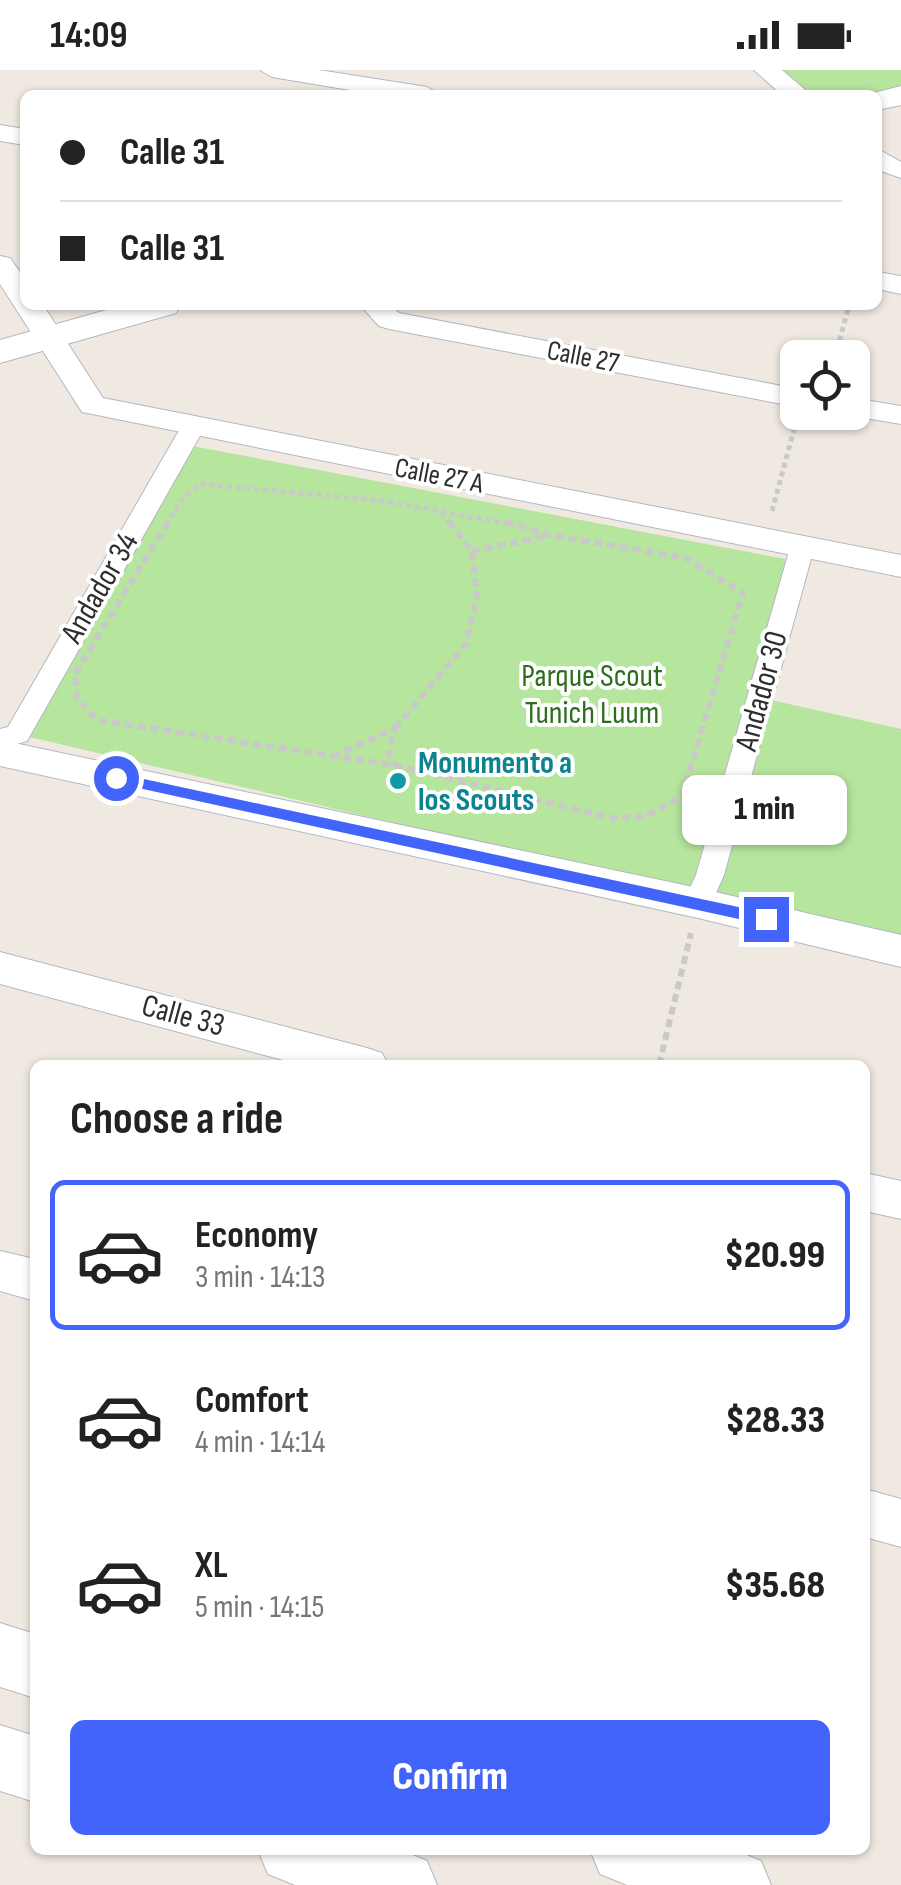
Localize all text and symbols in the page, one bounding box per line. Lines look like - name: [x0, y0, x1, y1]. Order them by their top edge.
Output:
- text: 14:09: [50, 13, 128, 58]
- text: Calle 31: [120, 130, 224, 175]
- text: Calle 31: [120, 226, 224, 271]
- street label: Calle 27: [544, 334, 622, 380]
- map controls: [780, 340, 870, 430]
- button: locate: [780, 340, 870, 430]
- street label: Calle 27 A: [392, 451, 487, 501]
- street label: Andador 34: [52, 526, 147, 651]
- street label: Andador 30: [727, 627, 797, 756]
- park label: Parque Scout Tunich Luum: [521, 657, 663, 733]
- place label: Monumento a los Scouts: [418, 744, 572, 820]
- route start: [94, 756, 139, 801]
- marker: Monumento a los Scouts: [387, 770, 409, 792]
- callout: 1 min: [684, 774, 848, 844]
- text: 1 min: [734, 790, 795, 829]
- route end: [744, 897, 789, 942]
- street label: Calle 33: [137, 986, 229, 1046]
- text: Choose a ride: [70, 1092, 283, 1147]
- icon: car: [75, 1210, 165, 1300]
- text: Economy: [195, 1213, 318, 1258]
- text: $20.99: [724, 1233, 825, 1278]
- text: 3 min · 14:13: [195, 1258, 325, 1297]
- icon: car: [75, 1375, 165, 1465]
- text: Comfort: [195, 1378, 309, 1423]
- text: $28.33: [725, 1398, 825, 1443]
- text: 4 min · 14:14: [195, 1423, 325, 1462]
- icon: car: [75, 1540, 165, 1630]
- text: XL: [195, 1543, 228, 1588]
- text: $35.68: [725, 1563, 825, 1608]
- text: 5 min · 14:15: [195, 1588, 324, 1627]
- button: Confirm: [70, 1720, 830, 1835]

